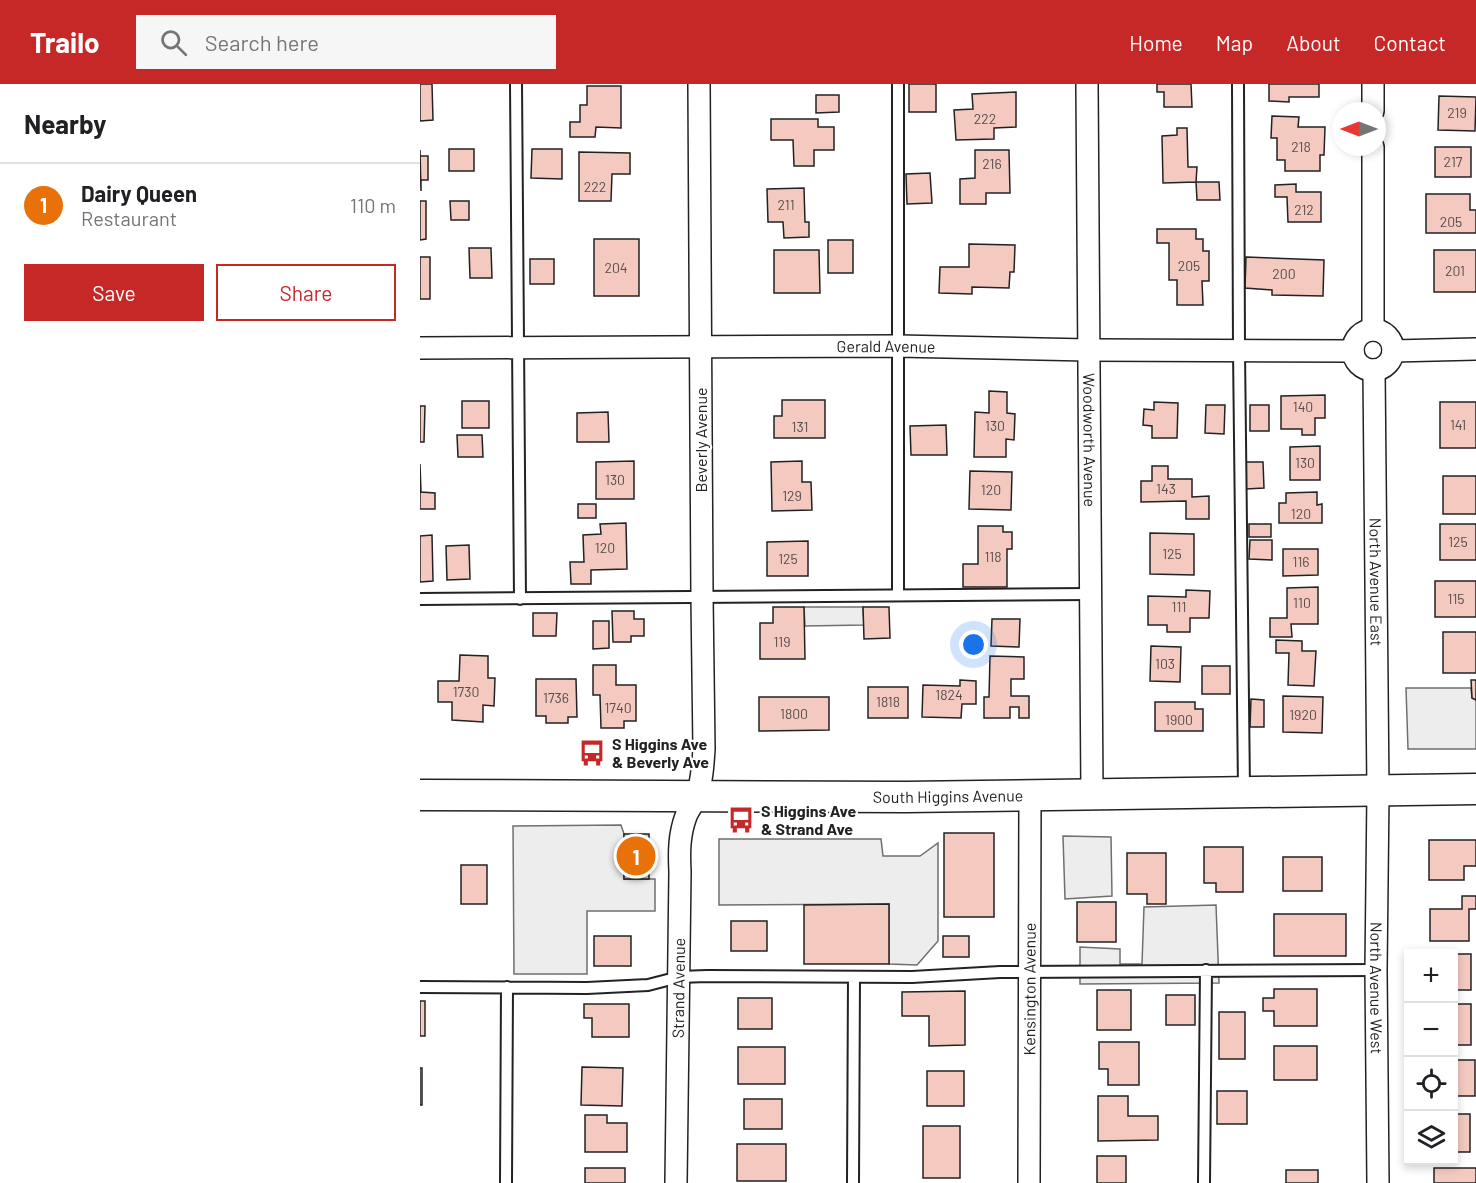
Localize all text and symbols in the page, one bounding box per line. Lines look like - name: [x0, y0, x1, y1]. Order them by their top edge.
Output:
- search box: [136, 15, 556, 69]
- text: Trailo: [30, 25, 100, 59]
- icon: search: [157, 26, 190, 59]
- text: Search here: [205, 29, 319, 55]
- text: Home: [1129, 30, 1183, 55]
- text: Map: [1216, 30, 1253, 55]
- text: About: [1286, 30, 1341, 55]
- text: Contact: [1374, 30, 1446, 55]
- north arrow: [1332, 102, 1386, 156]
- house number: 219: [1447, 104, 1467, 121]
- text: Nearby: [24, 108, 106, 139]
- house number: 222: [974, 110, 996, 127]
- house number: 218: [1291, 138, 1311, 155]
- house number: 217: [1444, 153, 1463, 170]
- house number: 216: [982, 155, 1002, 172]
- house number: 222: [584, 178, 606, 195]
- text: Dairy Queen: [81, 180, 197, 206]
- text: 1: [40, 193, 47, 217]
- text: 110 m: [350, 193, 396, 217]
- house number: 211: [777, 196, 795, 213]
- house number: 212: [1294, 201, 1314, 218]
- text: Restaurant: [81, 206, 177, 230]
- house number: 205: [1440, 213, 1462, 230]
- house number: 205: [1178, 257, 1200, 274]
- house number: 204: [604, 259, 628, 276]
- house number: 201: [1445, 262, 1465, 279]
- button: Save: [24, 264, 204, 321]
- button: Share: [216, 264, 396, 321]
- house number: 200: [1272, 265, 1296, 282]
- street label: Gerald Avenue: [837, 336, 936, 356]
- street label: Woodworth Avenue: [1080, 373, 1100, 507]
- street label: Beverly Avenue: [691, 387, 710, 493]
- house number: 140: [1293, 398, 1313, 415]
- house number: 141: [1450, 416, 1466, 433]
- house number: 130: [985, 417, 1005, 434]
- house number: 131: [792, 418, 808, 435]
- house number: 130: [1295, 454, 1315, 471]
- house number: 130: [605, 471, 625, 488]
- house number: 143: [1156, 480, 1176, 497]
- house number: 120: [981, 481, 1001, 498]
- house number: 129: [782, 487, 802, 504]
- house number: 120: [1291, 505, 1311, 522]
- street label: North Avenue East: [1366, 518, 1387, 646]
- house number: 125: [1448, 533, 1468, 550]
- house number: 120: [595, 539, 615, 556]
- house number: 125: [1162, 545, 1182, 562]
- house number: 118: [984, 548, 1002, 565]
- house number: 125: [778, 550, 798, 567]
- house number: 116: [1292, 553, 1310, 570]
- house number: 115: [1447, 590, 1465, 607]
- house number: 110: [1293, 594, 1311, 611]
- house number: 111: [1172, 598, 1186, 615]
- your location: [959, 630, 988, 659]
- house number: 119: [773, 633, 791, 650]
- house number: 103: [1155, 655, 1175, 672]
- house number: 1730: [453, 683, 479, 700]
- house number: 1824: [935, 686, 963, 703]
- house number: 1736: [543, 689, 569, 706]
- house number: 1818: [876, 693, 900, 710]
- house number: 1740: [604, 699, 632, 716]
- house number: 1800: [780, 705, 808, 722]
- house number: 1920: [1289, 706, 1317, 723]
- house number: 1900: [1165, 711, 1193, 728]
- place label: S Higgins Ave & Beverly Ave: [612, 734, 709, 771]
- bus stop icon: S Higgins Ave & Beverly Ave: [577, 738, 607, 768]
- street label: South Higgins Avenue: [873, 785, 1023, 806]
- place label: S Higgins Ave & Strand Ave: [761, 801, 856, 838]
- bus stop icon: S Higgins Ave & Strand Ave: [726, 805, 756, 835]
- pin: 1: [616, 834, 656, 878]
- street label: North Avenue West: [1367, 922, 1387, 1054]
- street label: Kensington Avenue: [1019, 923, 1039, 1055]
- street label: Strand Avenue: [668, 938, 688, 1038]
- map controls: [1404, 949, 1458, 1165]
- button: +: [1404, 949, 1458, 1003]
- button: −: [1404, 1003, 1458, 1057]
- button: locate: [1404, 1057, 1458, 1111]
- button: layers: [1404, 1111, 1458, 1165]

